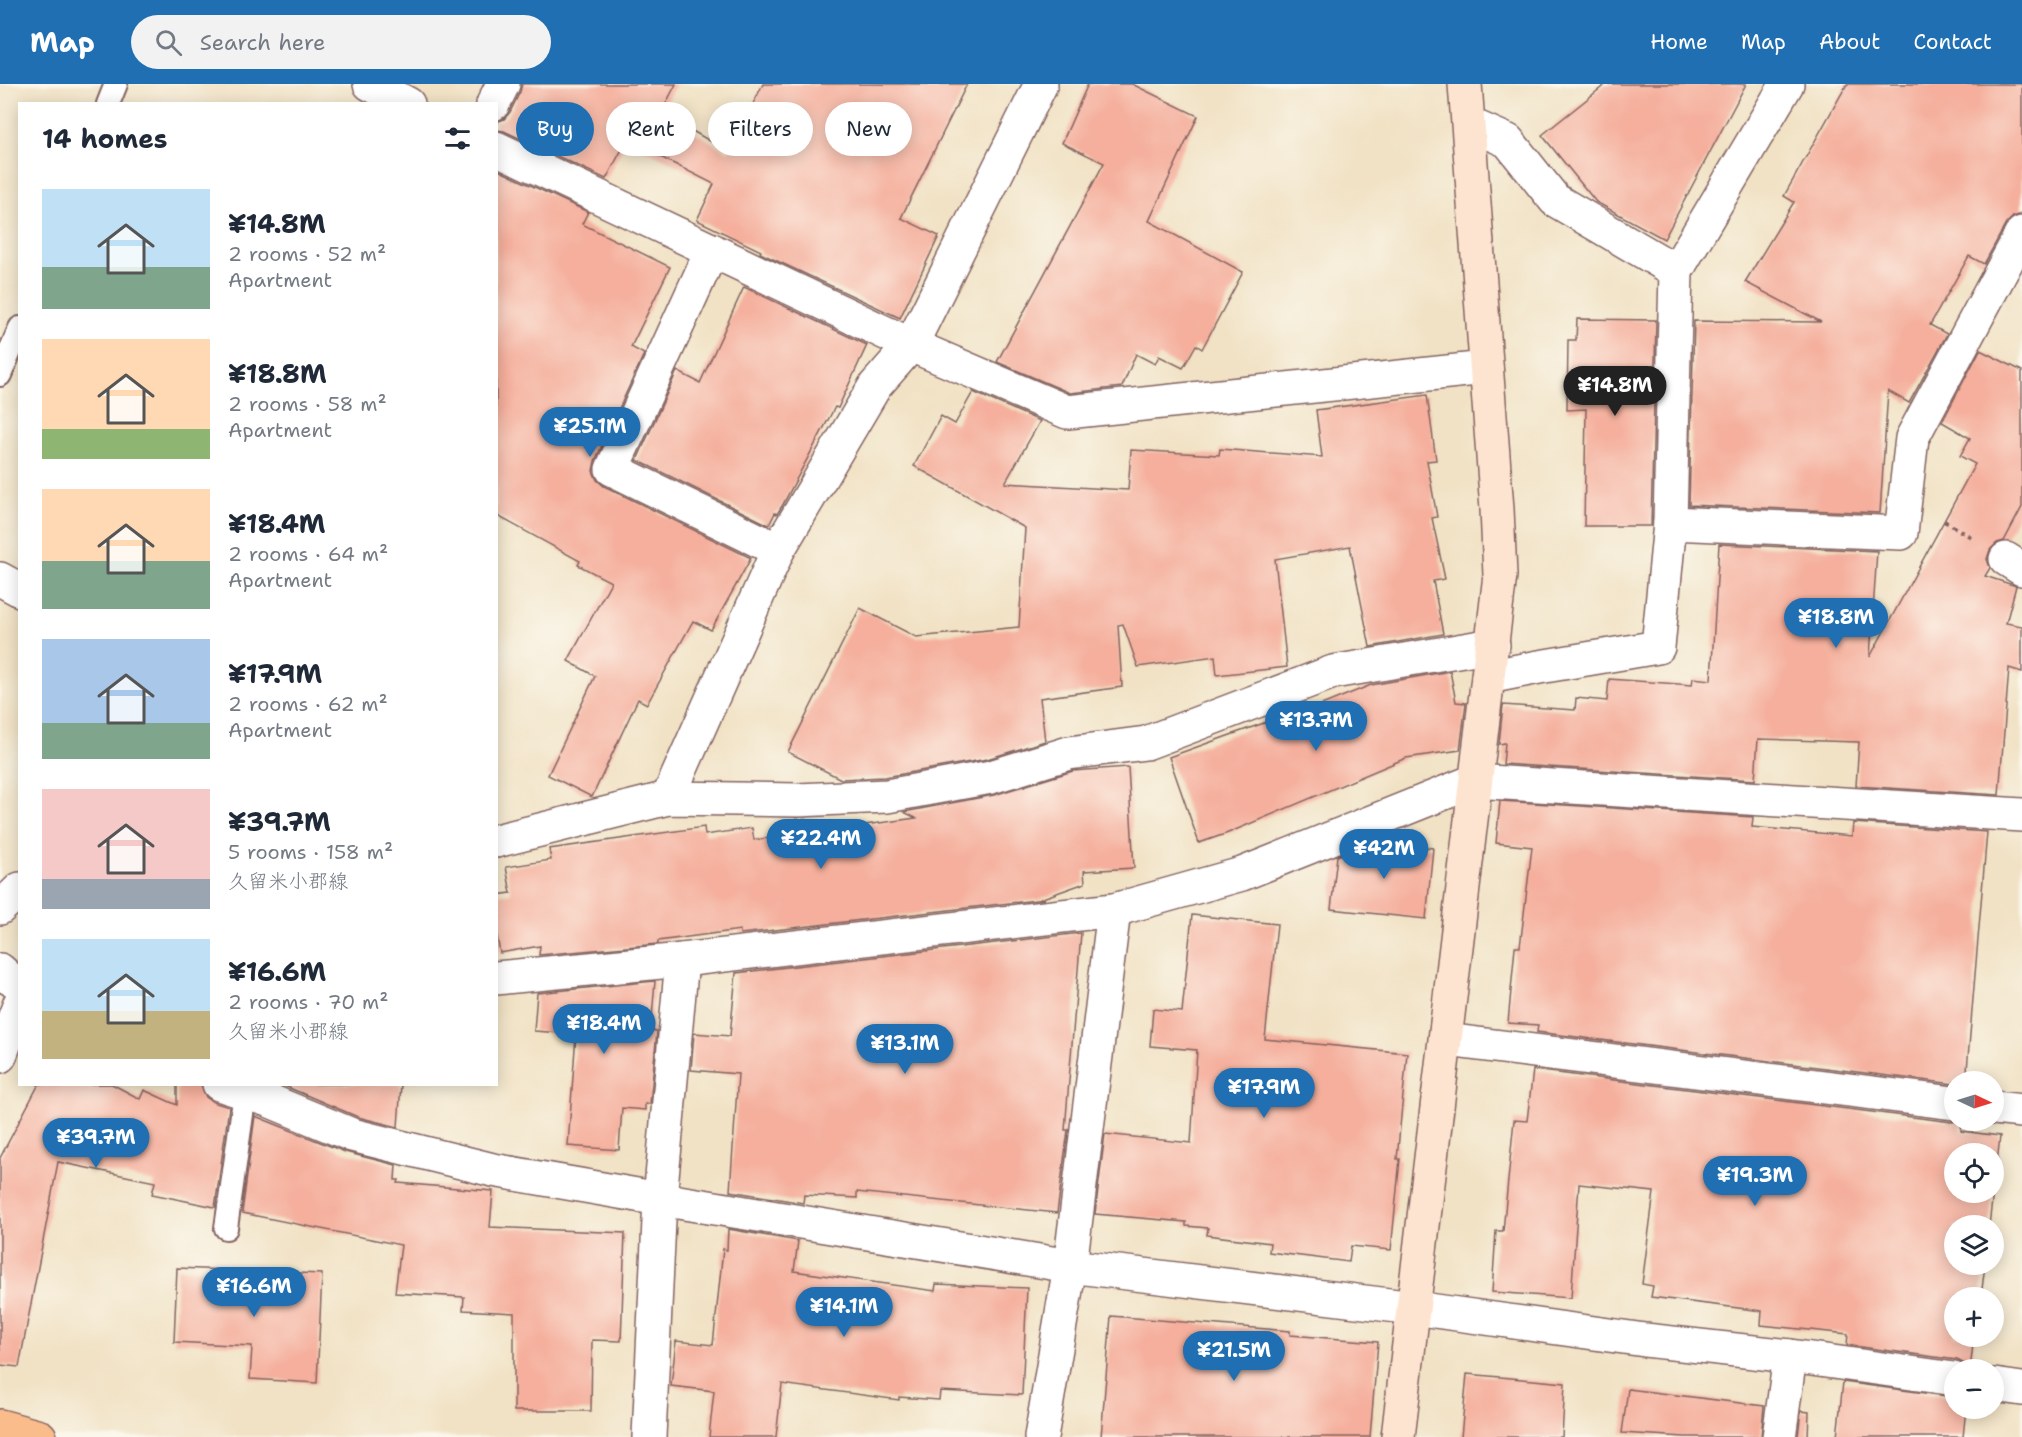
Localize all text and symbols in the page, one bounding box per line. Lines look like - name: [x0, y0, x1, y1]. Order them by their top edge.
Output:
- search box: [131, 15, 551, 69]
- text: Map: [30, 23, 95, 61]
- icon: search: [152, 26, 185, 59]
- text: Search here: [200, 28, 325, 57]
- text: Home: [1650, 28, 1708, 56]
- text: Map: [1741, 28, 1786, 56]
- text: About: [1819, 28, 1880, 56]
- text: Contact: [1913, 28, 1992, 56]
- chip: Buy: [516, 102, 594, 156]
- chip: Rent: [606, 102, 696, 156]
- chip: Filters: [708, 102, 813, 156]
- chip: New: [825, 102, 912, 156]
- text: 14 homes: [42, 121, 168, 156]
- icon: filters: [441, 122, 474, 155]
- text: ¥14.8M: [228, 206, 326, 241]
- icon: home: [90, 213, 162, 285]
- text: 2 rooms · 52 m²: [228, 241, 386, 267]
- text: Apartment: [228, 267, 332, 293]
- text: ¥18.8M: [228, 356, 327, 391]
- icon: home: [90, 363, 162, 435]
- pin: ¥14.8M: [1566, 366, 1664, 417]
- text: ¥14.8M: [1577, 372, 1653, 398]
- text: 2 rooms · 58 m²: [228, 391, 387, 417]
- pin: ¥25.1M: [541, 407, 639, 458]
- text: ¥25.1M: [553, 413, 627, 439]
- text: Apartment: [228, 417, 332, 443]
- text: ¥18.4M: [228, 506, 326, 541]
- icon: home: [90, 513, 162, 585]
- text: 2 rooms · 64 m²: [228, 541, 388, 567]
- text: Apartment: [228, 567, 332, 593]
- pin: ¥18.8M: [1787, 598, 1885, 649]
- text: ¥18.8M: [1798, 604, 1874, 630]
- text: ¥17.9M: [228, 656, 322, 691]
- icon: home: [90, 663, 162, 735]
- text: 2 rooms · 62 m²: [228, 691, 388, 717]
- pin: ¥13.7M: [1267, 701, 1365, 752]
- text: ¥13.7M: [1279, 707, 1353, 733]
- text: Apartment: [228, 717, 332, 743]
- text: ¥39.7M: [228, 804, 331, 839]
- icon: home: [90, 813, 162, 885]
- pin: ¥22.4M: [772, 819, 870, 870]
- text: ¥22.4M: [781, 825, 861, 851]
- pin: ¥42M: [1348, 829, 1420, 880]
- text: ¥42M: [1353, 835, 1415, 861]
- text: 5 rooms · 158 m²: [228, 839, 393, 865]
- text: 久留米小郡線: [228, 868, 348, 894]
- text: ¥16.6M: [228, 954, 326, 989]
- icon: home: [90, 963, 162, 1035]
- text: 2 rooms · 70 m²: [228, 989, 389, 1015]
- pin: ¥18.4M: [555, 1004, 653, 1055]
- text: ¥18.4M: [566, 1010, 642, 1036]
- text: 久留米小郡線: [228, 1018, 348, 1044]
- pin: ¥13.1M: [856, 1024, 954, 1075]
- text: ¥13.1M: [870, 1030, 940, 1056]
- pin: ¥17.9M: [1215, 1068, 1313, 1119]
- north arrow: [1944, 1071, 2004, 1131]
- map controls: [1944, 1071, 2004, 1419]
- text: ¥17.9M: [1228, 1074, 1300, 1100]
- pin: ¥39.7M: [47, 1118, 145, 1169]
- text: ¥39.7M: [56, 1124, 136, 1150]
- button: locate: [1944, 1143, 2004, 1203]
- pin: ¥19.3M: [1706, 1156, 1804, 1207]
- text: ¥19.3M: [1717, 1162, 1793, 1188]
- button: layers: [1944, 1215, 2004, 1275]
- pin: ¥16.6M: [205, 1267, 303, 1318]
- text: ¥16.6M: [216, 1273, 292, 1299]
- pin: ¥14.1M: [795, 1287, 893, 1338]
- button: +: [1944, 1287, 2004, 1347]
- text: ¥14.1M: [810, 1293, 878, 1319]
- pin: ¥21.5M: [1185, 1331, 1283, 1382]
- text: ¥21.5M: [1197, 1337, 1271, 1363]
- button: −: [1944, 1359, 2004, 1419]

